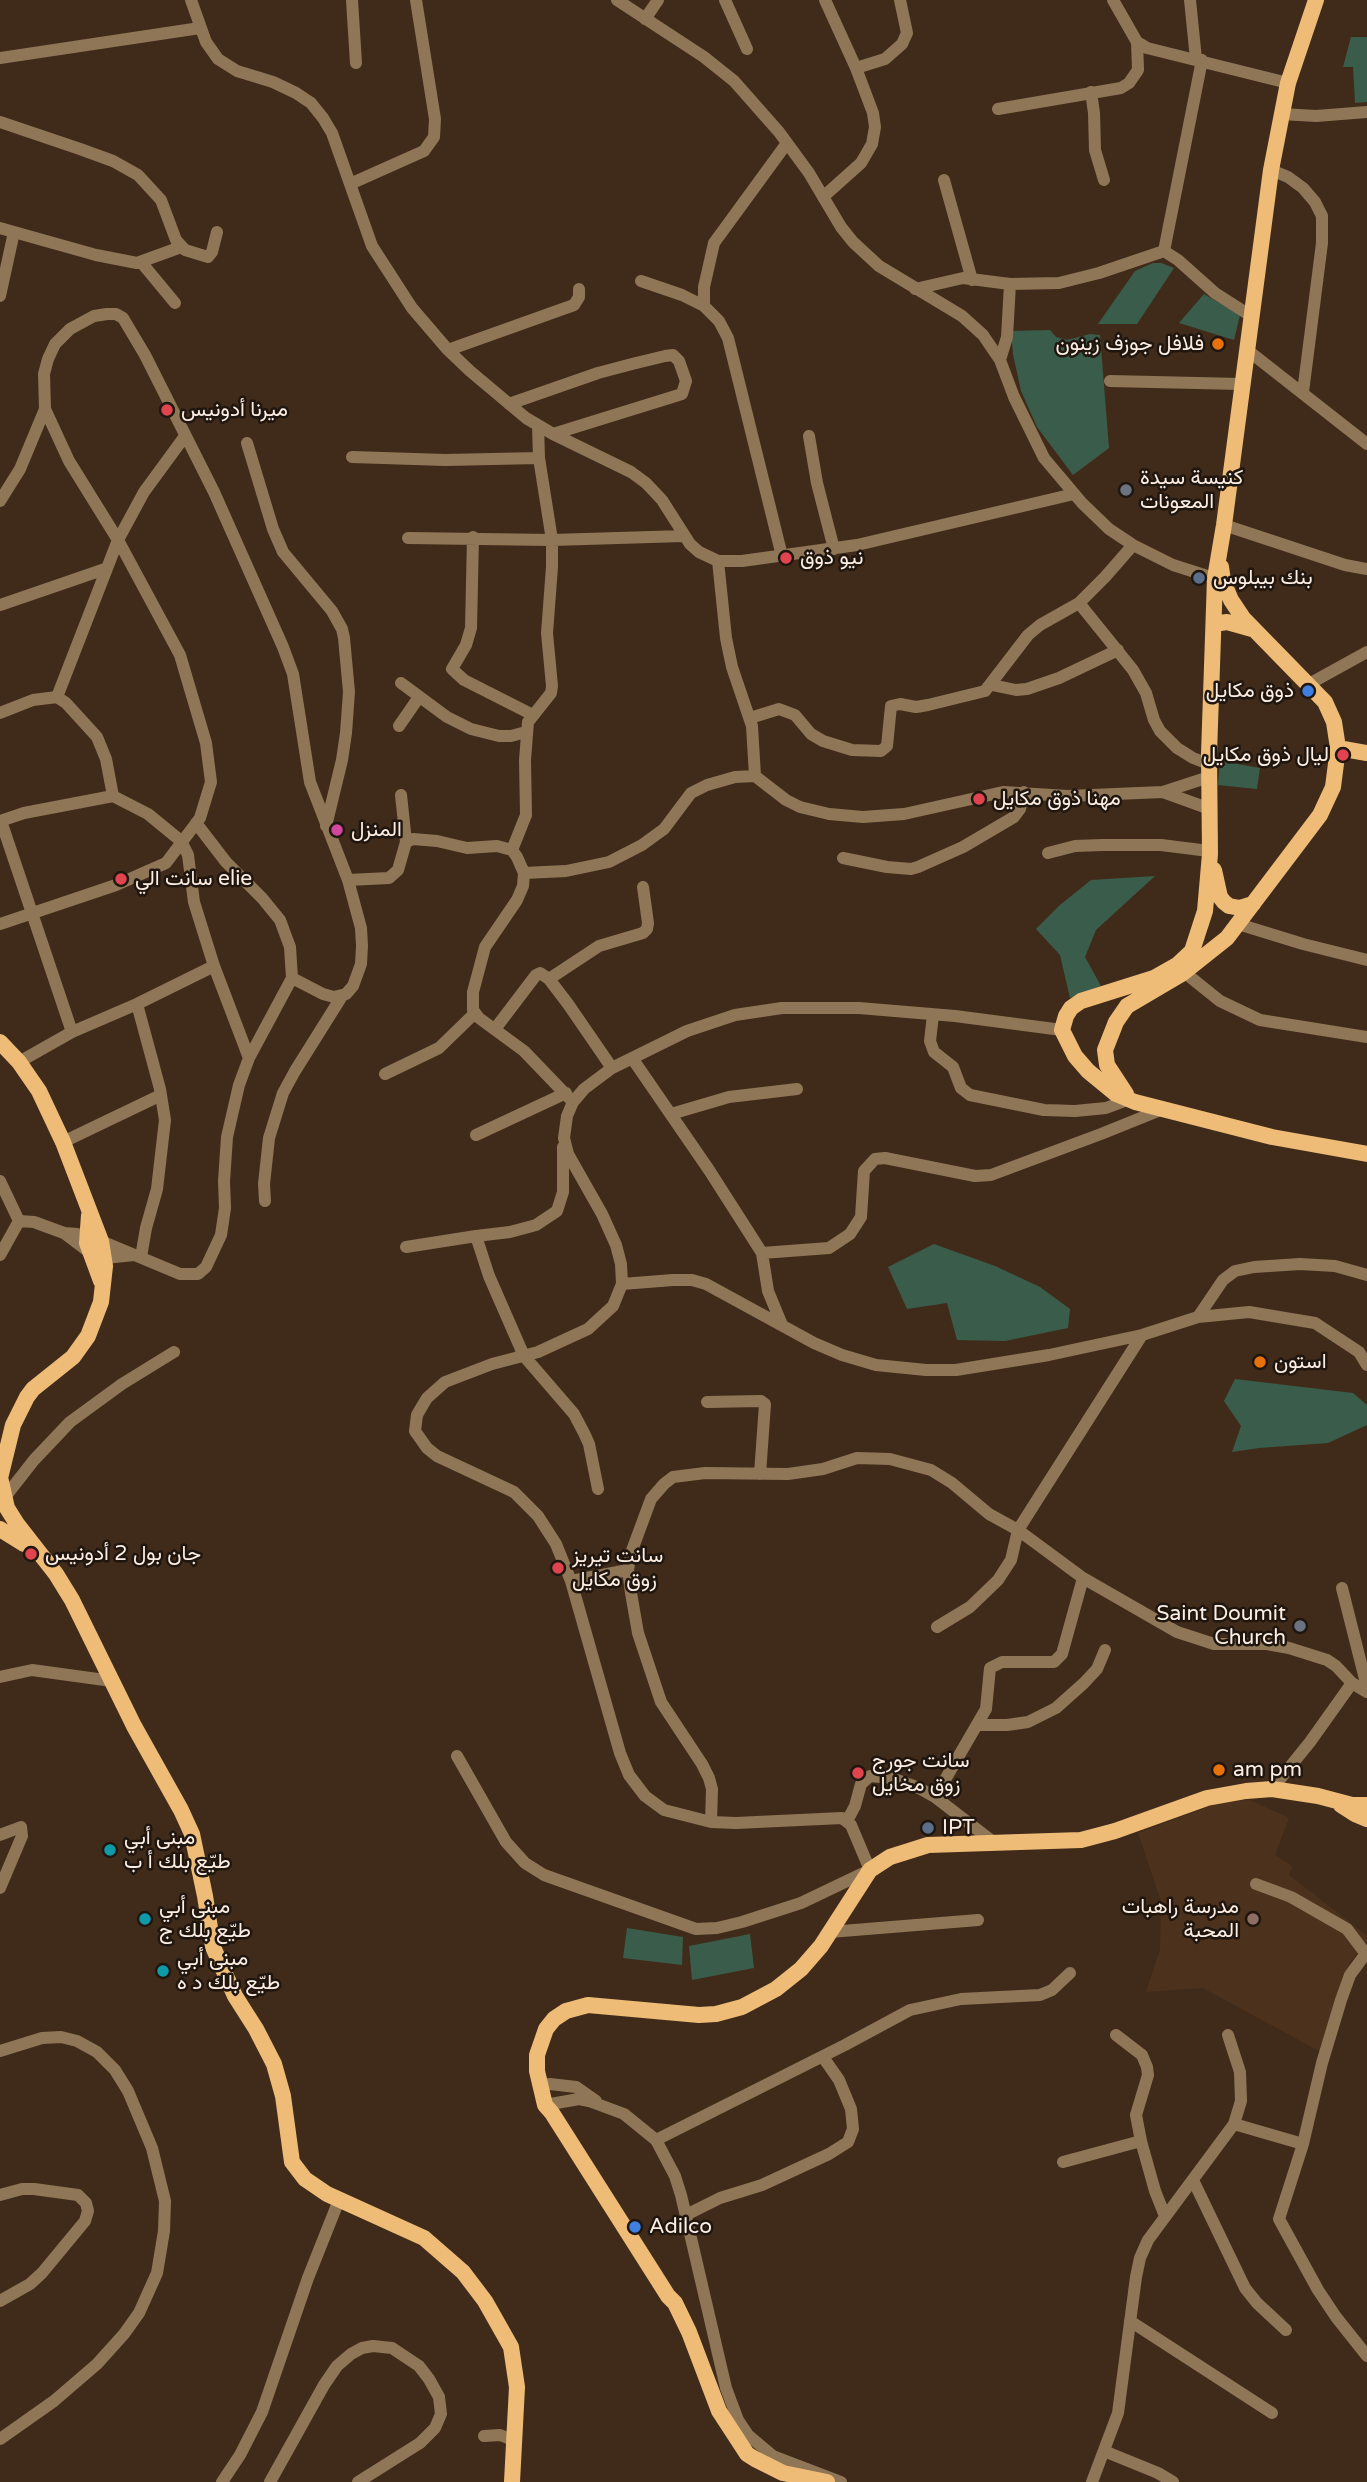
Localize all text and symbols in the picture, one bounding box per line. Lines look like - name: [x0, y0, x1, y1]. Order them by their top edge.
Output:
- place label: فلافل جوزف زينون: [1055, 331, 1204, 357]
- marker: فلافل جوزف زينون: [1210, 336, 1226, 352]
- place label: ميرنا أدونيس: [181, 397, 288, 423]
- marker: ميرنا أدونيس: [159, 402, 175, 418]
- place label: كنيسة سيدة المعونات: [1140, 465, 1243, 515]
- marker: كنيسة سيدة المعونات: [1118, 482, 1134, 498]
- place label: نيو ذوق: [800, 545, 863, 571]
- marker: نيو ذوق: [778, 550, 794, 566]
- place label: بنك بيبلوس: [1213, 565, 1313, 591]
- marker: بنك بيبلوس: [1191, 570, 1207, 586]
- place label: ذوق مكايل: [1206, 678, 1294, 704]
- marker: ذوق مكايل: [1300, 683, 1316, 699]
- place label: ليال ذوق مكايل: [1203, 742, 1329, 768]
- marker: ليال ذوق مكايل: [1335, 747, 1351, 763]
- place label: مهنا ذوق مكايل: [993, 786, 1121, 812]
- marker: مهنا ذوق مكايل: [971, 791, 987, 807]
- place label: المنزل: [351, 817, 402, 843]
- marker: المنزل: [329, 822, 345, 838]
- place label: سانت الي elie: [135, 866, 252, 892]
- marker: سانت الي elie: [113, 871, 129, 887]
- place label: استون: [1274, 1349, 1327, 1375]
- marker: استون: [1252, 1354, 1268, 1370]
- place label: جان بول 2 أدونيس: [45, 1541, 201, 1567]
- place label: سانت تيريز زوق مكايل: [572, 1543, 663, 1593]
- marker: جان بول 2 أدونيس: [23, 1546, 39, 1562]
- marker: سانت تيريز زوق مكايل: [550, 1560, 566, 1576]
- place label: Saint Doumit Church: [1157, 1601, 1286, 1651]
- marker: Saint Doumit Church: [1292, 1618, 1308, 1634]
- place label: سانت جورج زوق مخايل: [872, 1748, 970, 1798]
- place label: am pm: [1233, 1757, 1302, 1783]
- marker: am pm: [1211, 1762, 1227, 1778]
- marker: سانت جورج زوق مخايل: [850, 1765, 866, 1781]
- place label: IPT: [942, 1815, 975, 1841]
- marker: IPT: [920, 1820, 936, 1836]
- place label: مبنى أبي طيّع بلك أ ب: [124, 1825, 231, 1875]
- marker: مبنى أبي طيّع بلك أ ب: [102, 1842, 118, 1858]
- place label: مبنى أبي طيّع بلك ج: [159, 1894, 251, 1944]
- place label: مدرسة راهبات المحبة: [1122, 1894, 1239, 1944]
- marker: مبنى أبي طيّع بلك ج: [137, 1911, 153, 1927]
- marker: مدرسة راهبات المحبة: [1245, 1911, 1261, 1927]
- place label: مبنى أبي طيّع بلك د ه: [177, 1946, 280, 1996]
- marker: مبنى أبي طيّع بلك د ه: [155, 1963, 171, 1979]
- place label: Adilco: [649, 2214, 712, 2240]
- marker: Adilco: [627, 2219, 643, 2235]

